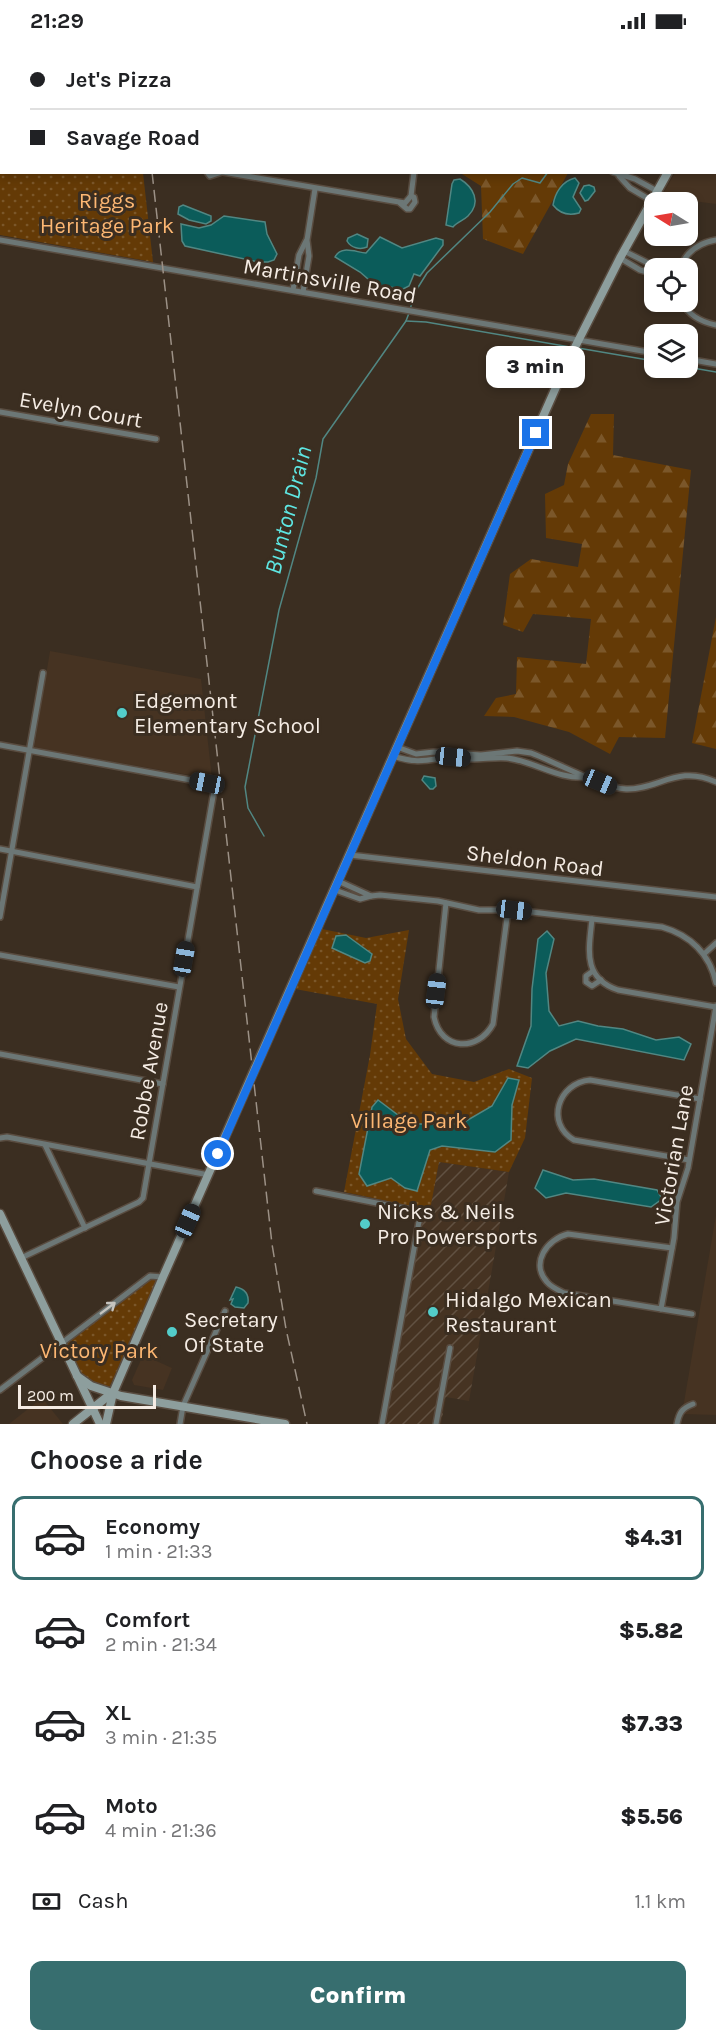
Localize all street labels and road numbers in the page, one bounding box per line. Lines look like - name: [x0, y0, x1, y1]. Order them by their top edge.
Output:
- street label: Martinsville Road: [241, 253, 418, 309]
- street label: Evelyn Court: [17, 386, 144, 434]
- street label: Sheldon Road: [465, 840, 605, 882]
- street label: Robbe Avenue: [124, 1000, 174, 1143]
- street label: Victorian Lane: [649, 1083, 699, 1228]

